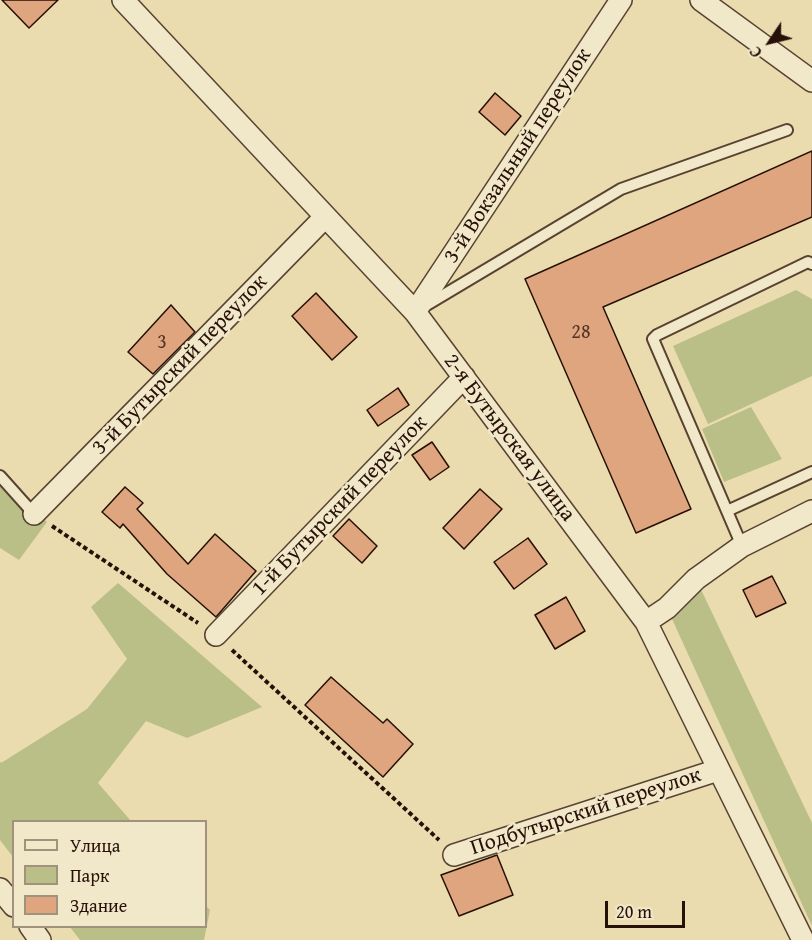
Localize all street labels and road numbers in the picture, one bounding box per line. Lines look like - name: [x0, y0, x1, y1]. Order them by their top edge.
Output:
- street label: 3-й Вокзальный переулок: [439, 44, 597, 268]
- street label: 3-й Бутырский переулок: [87, 269, 273, 461]
- street label: 2-я Бутырская улица: [437, 349, 581, 527]
- street label: 1-й Бутырский переулок: [247, 410, 433, 602]
- street label: Подбутырский переулок: [467, 762, 705, 862]

